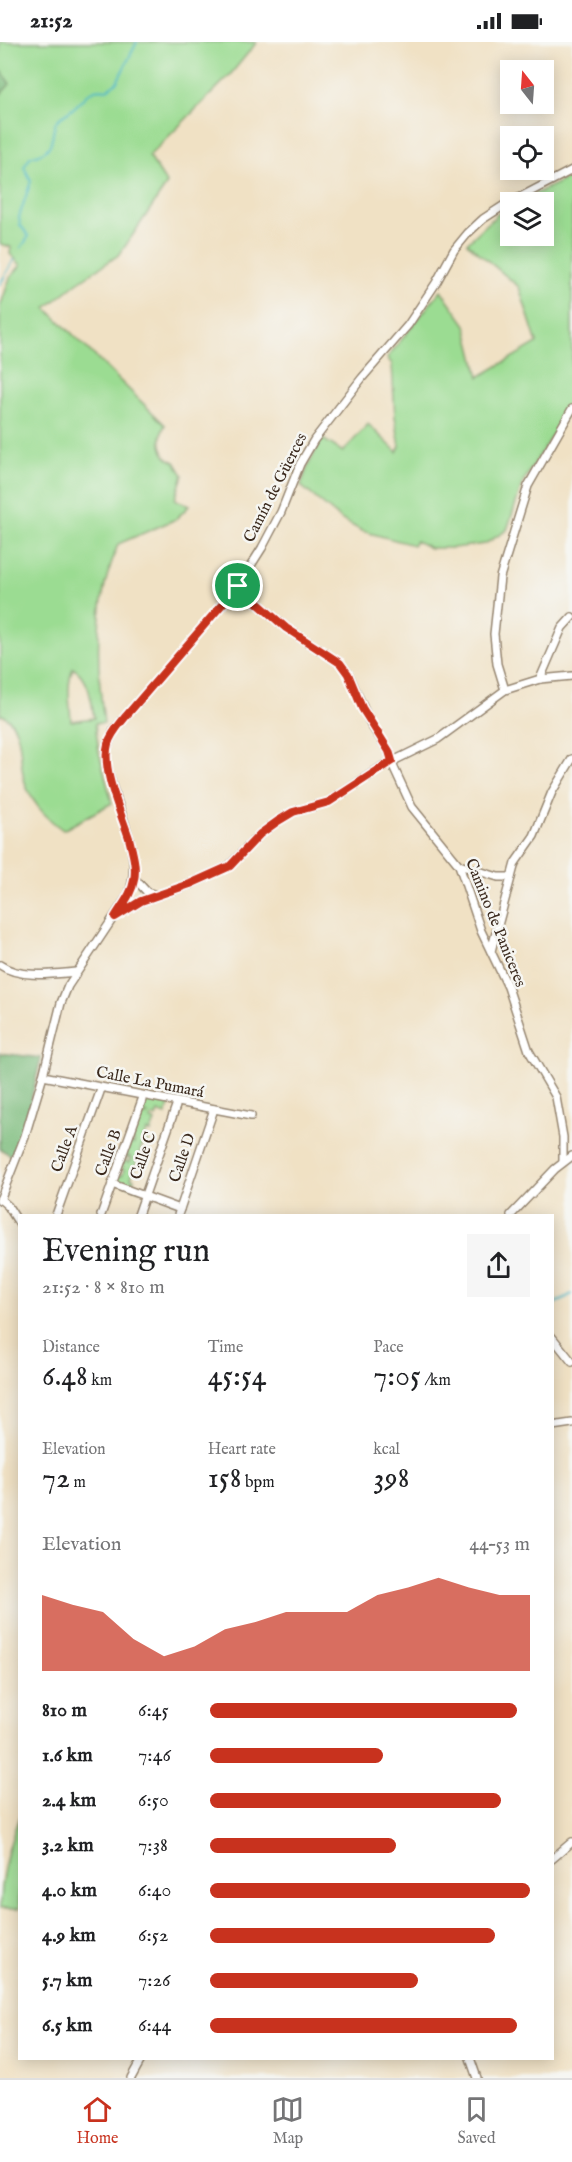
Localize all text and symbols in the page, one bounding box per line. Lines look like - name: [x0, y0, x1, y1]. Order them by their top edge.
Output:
- text: 21:52: [30, 7, 73, 35]
- north arrow: [500, 60, 554, 114]
- map controls: [500, 60, 554, 246]
- button: locate: [500, 126, 554, 180]
- button: layers: [500, 192, 554, 246]
- street label: Camín de Güerces: [240, 429, 312, 546]
- pin: [212, 560, 263, 611]
- icon: arrive: [221, 569, 254, 602]
- street label: Camino de Paniceres: [460, 856, 530, 991]
- street label: Calle La Pumará: [94, 1063, 206, 1103]
- street label: Calle A: [47, 1122, 83, 1175]
- street label: Calle B: [91, 1127, 127, 1179]
- street label: Calle C: [127, 1129, 161, 1183]
- street label: Calle D: [165, 1131, 201, 1185]
- text: Evening run: [42, 1231, 210, 1273]
- button: share: [467, 1234, 530, 1297]
- text: 21:52 · 8 × 810 m: [42, 1275, 165, 1300]
- text: Distance: [42, 1338, 100, 1358]
- text: Time: [208, 1338, 243, 1358]
- text: Pace: [373, 1338, 404, 1358]
- text: 6.48: [42, 1358, 88, 1396]
- text: 45:54: [208, 1358, 266, 1396]
- text: 7:05: [373, 1358, 421, 1396]
- text: km: [88, 1371, 112, 1391]
- text: /km: [421, 1371, 451, 1391]
- text: Elevation: [42, 1440, 105, 1460]
- text: Heart rate: [208, 1440, 276, 1460]
- text: kcal: [373, 1440, 400, 1460]
- text: 72: [42, 1460, 70, 1498]
- text: 158: [208, 1460, 241, 1498]
- text: 398: [373, 1460, 409, 1498]
- text: m: [70, 1473, 86, 1493]
- text: bpm: [241, 1473, 275, 1493]
- text: Elevation: [42, 1532, 121, 1557]
- text: 44–53 m: [469, 1532, 530, 1557]
- text: 810 m: [42, 1698, 87, 1723]
- text: 6:45: [138, 1698, 169, 1723]
- text: 1.6 km: [42, 1743, 93, 1768]
- text: 7:46: [138, 1743, 171, 1768]
- text: 2.4 km: [42, 1788, 96, 1813]
- text: 6:50: [138, 1788, 169, 1813]
- text: 3.2 km: [42, 1833, 94, 1858]
- text: 7:38: [138, 1833, 168, 1858]
- text: 4.0 km: [42, 1878, 97, 1903]
- text: 6:40: [138, 1878, 171, 1903]
- text: 4.9 km: [42, 1923, 96, 1948]
- text: 6:52: [138, 1923, 168, 1948]
- text: 5.7 km: [42, 1968, 92, 1993]
- text: 7:26: [138, 1968, 170, 1993]
- text: 6.5 km: [42, 2013, 93, 2038]
- text: 6:44: [138, 2013, 171, 2038]
- tab: Home: [77, 2093, 118, 2149]
- tab: Map: [271, 2093, 304, 2149]
- tab: Saved: [458, 2093, 495, 2149]

